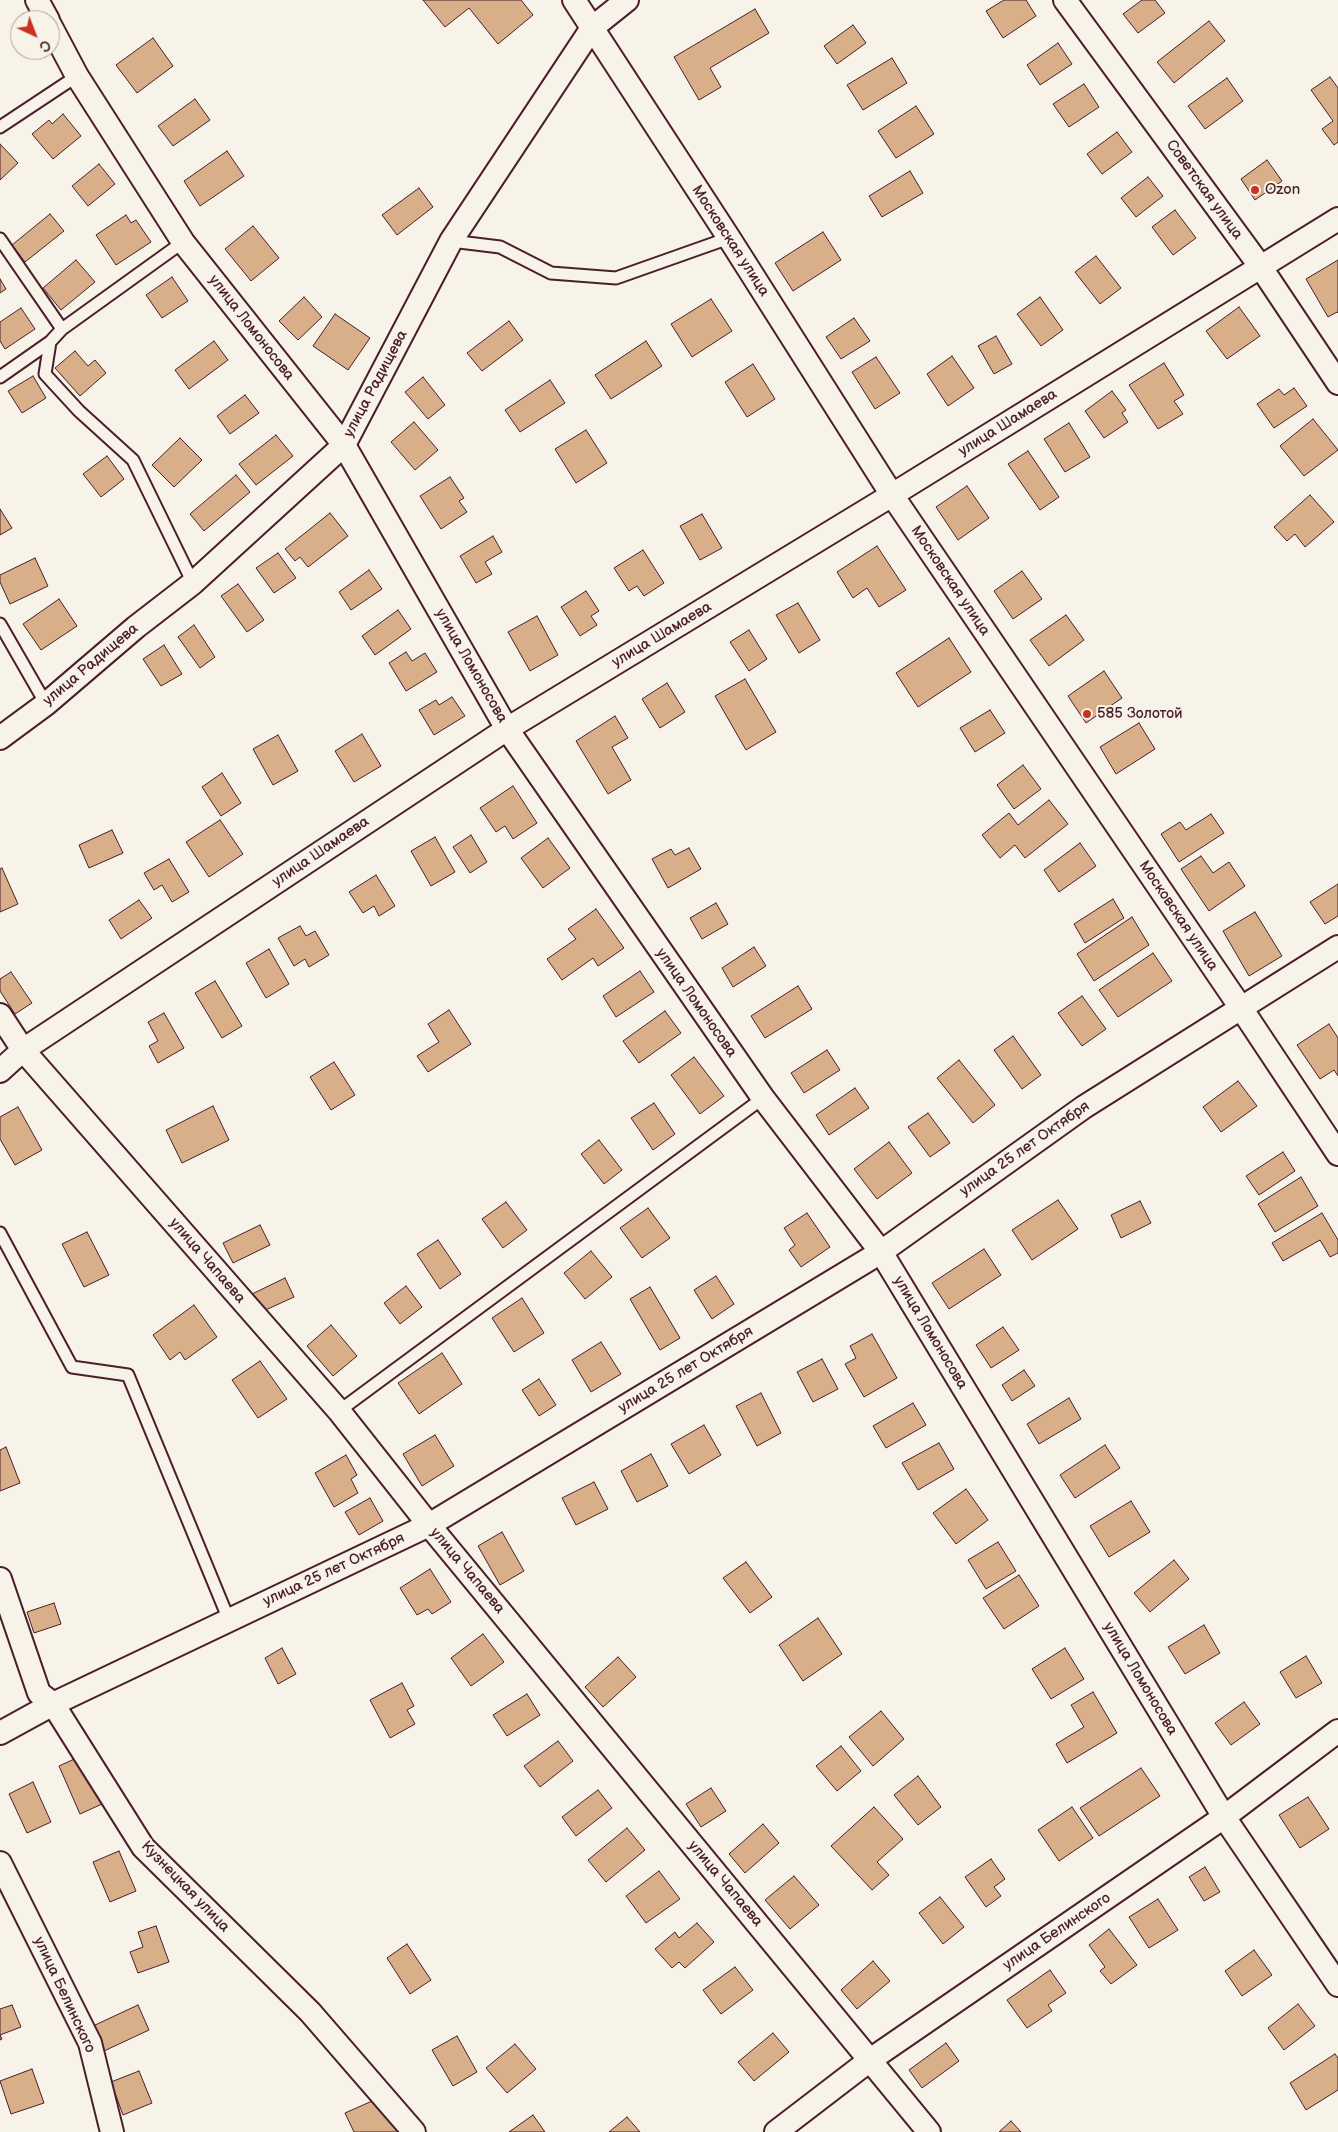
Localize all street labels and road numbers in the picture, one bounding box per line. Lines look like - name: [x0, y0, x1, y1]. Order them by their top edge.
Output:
- street label: Советская улица: [1162, 137, 1246, 243]
- street label: Московская улица: [687, 182, 773, 300]
- street label: улица Ломоносова: [204, 272, 298, 384]
- street label: улица Радищева: [340, 327, 412, 441]
- street label: улица Шамаева: [955, 385, 1061, 461]
- street label: Московская улица: [906, 523, 994, 639]
- street label: улица Шамаева: [609, 598, 715, 672]
- street label: улица Ломоносова: [431, 606, 511, 726]
- street label: улица Радищева: [40, 620, 142, 710]
- street label: улица Шамаева: [269, 813, 373, 891]
- street label: Московская улица: [1134, 858, 1222, 974]
- street label: улица Ломоносова: [652, 945, 740, 1061]
- street label: улица 25 лет Октября: [957, 1097, 1093, 1201]
- street label: улица Чапаева: [165, 1215, 249, 1307]
- street label: улица Ломоносова: [889, 1273, 971, 1393]
- street label: улица 25 лет Октября: [615, 1323, 757, 1417]
- street label: улица Чапаева: [426, 1524, 508, 1618]
- street label: улица 25 лет Октября: [260, 1529, 408, 1611]
- street label: улица Ломоносова: [1099, 1619, 1181, 1739]
- street label: улица Чапаева: [684, 1837, 766, 1931]
- street label: Кузнецкая улица: [137, 1838, 233, 1936]
- street label: улица Белинского: [1000, 1889, 1114, 1975]
- street label: улица Белинского: [29, 1934, 99, 2056]

